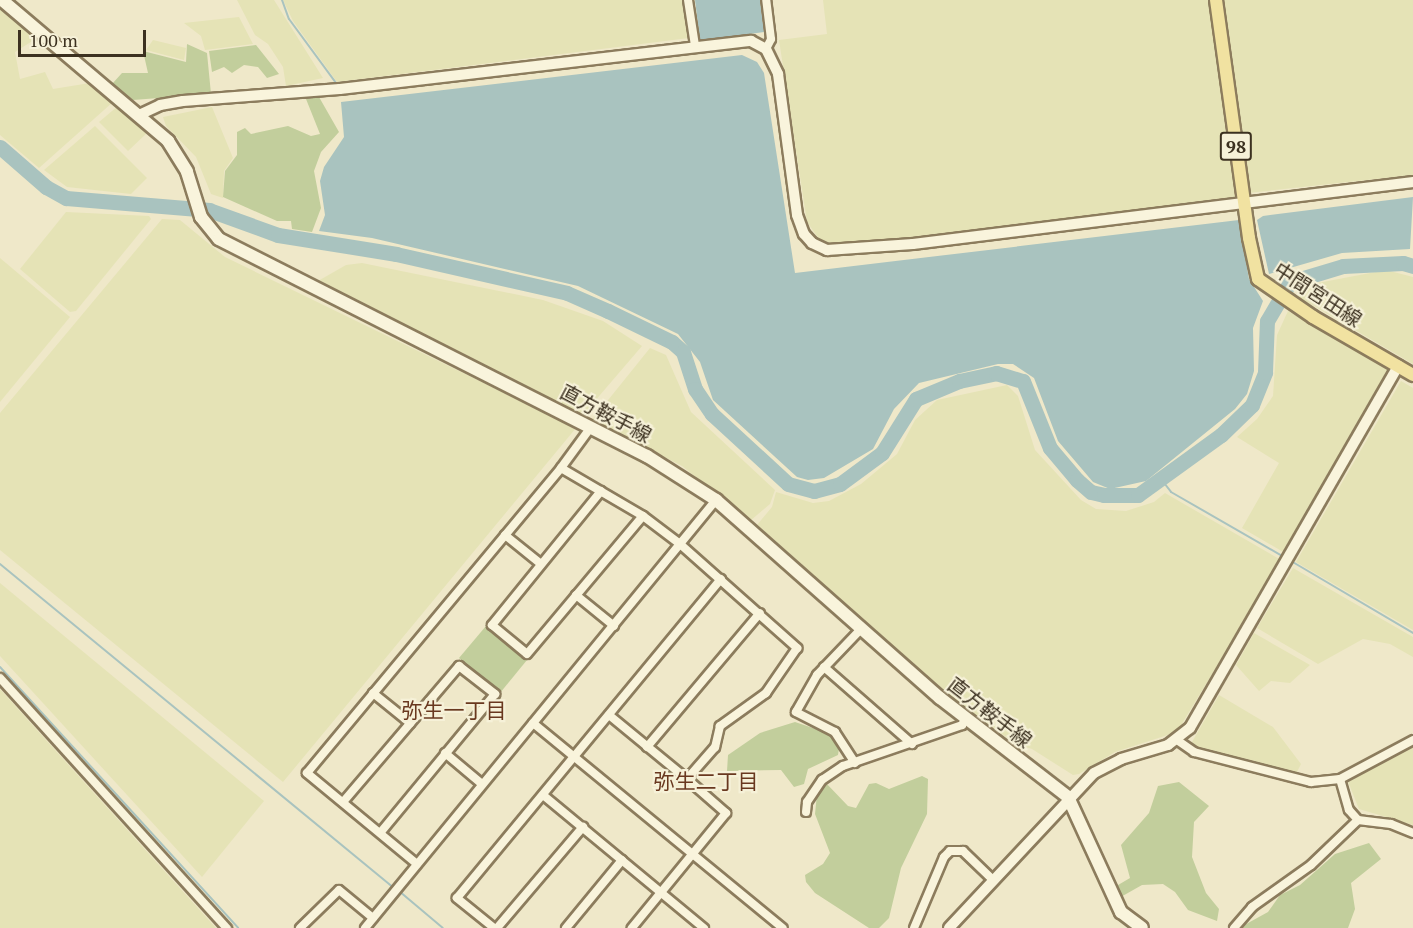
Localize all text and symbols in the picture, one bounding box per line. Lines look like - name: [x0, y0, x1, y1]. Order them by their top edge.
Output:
- scale bar: [21, 18, 148, 56]
- text: 100 m: [29, 28, 78, 52]
- road number: 98: [1220, 131, 1252, 161]
- street label: 中間宮田線: [1270, 257, 1366, 331]
- street label: 直方鞍手線: [556, 379, 656, 447]
- street label: 直方鞍手線: [943, 672, 1037, 752]
- district label: 弥生一丁目: [402, 697, 506, 723]
- district label: 弥生二丁目: [654, 768, 758, 794]

